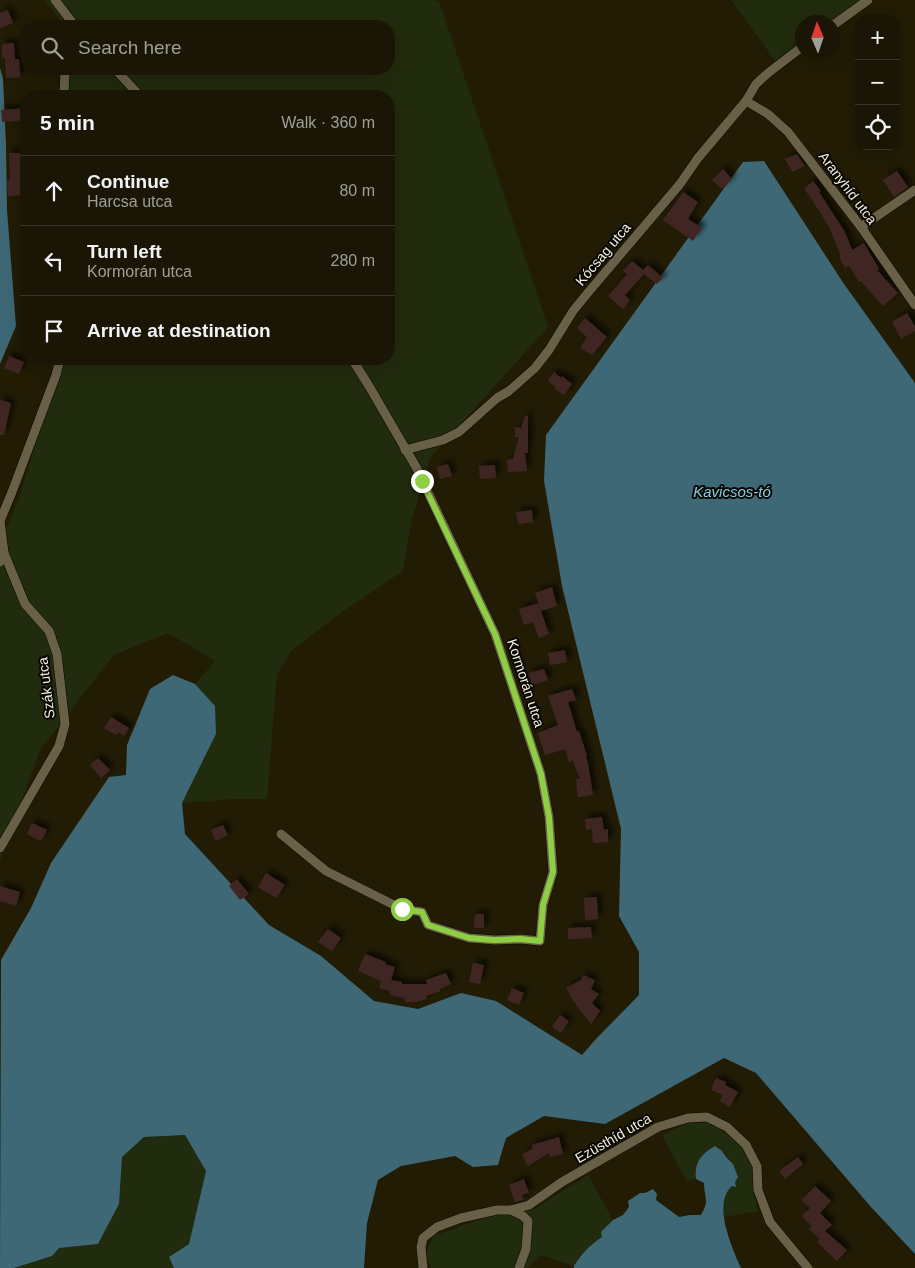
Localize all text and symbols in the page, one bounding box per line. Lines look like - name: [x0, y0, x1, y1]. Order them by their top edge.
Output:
- north arrow: [795, 15, 840, 60]
- map controls: [855, 15, 900, 150]
- button: +: [855, 15, 900, 60]
- search box: [20, 20, 395, 75]
- icon: search: [38, 34, 66, 62]
- text: Search here: [78, 37, 182, 58]
- button: −: [855, 60, 900, 105]
- button: locate: [855, 105, 900, 150]
- text: 5 min: [40, 111, 95, 134]
- text: Walk · 360 m: [281, 114, 375, 131]
- street label: Aranyhíd utca: [816, 149, 881, 227]
- text: Continue: [87, 171, 169, 192]
- icon: ahead: [40, 177, 68, 205]
- text: 80 m: [339, 182, 375, 199]
- text: Harcsa utca: [87, 193, 172, 210]
- street label: Kócsag utca: [572, 219, 634, 289]
- text: Turn left: [87, 241, 162, 262]
- icon: left: [40, 247, 68, 275]
- text: 280 m: [331, 252, 375, 269]
- text: Kormorán utca: [87, 263, 192, 280]
- icon: arrive: [40, 317, 68, 345]
- text: Arrive at destination: [87, 320, 271, 341]
- route end: [411, 470, 434, 493]
- water label: Kavicsos-tó: [693, 483, 771, 500]
- street label: Kormorán utca: [504, 637, 548, 729]
- street label: Szák utca: [34, 656, 58, 719]
- route start: [391, 898, 414, 921]
- street label: Ezüsthíd utca: [572, 1110, 654, 1166]

